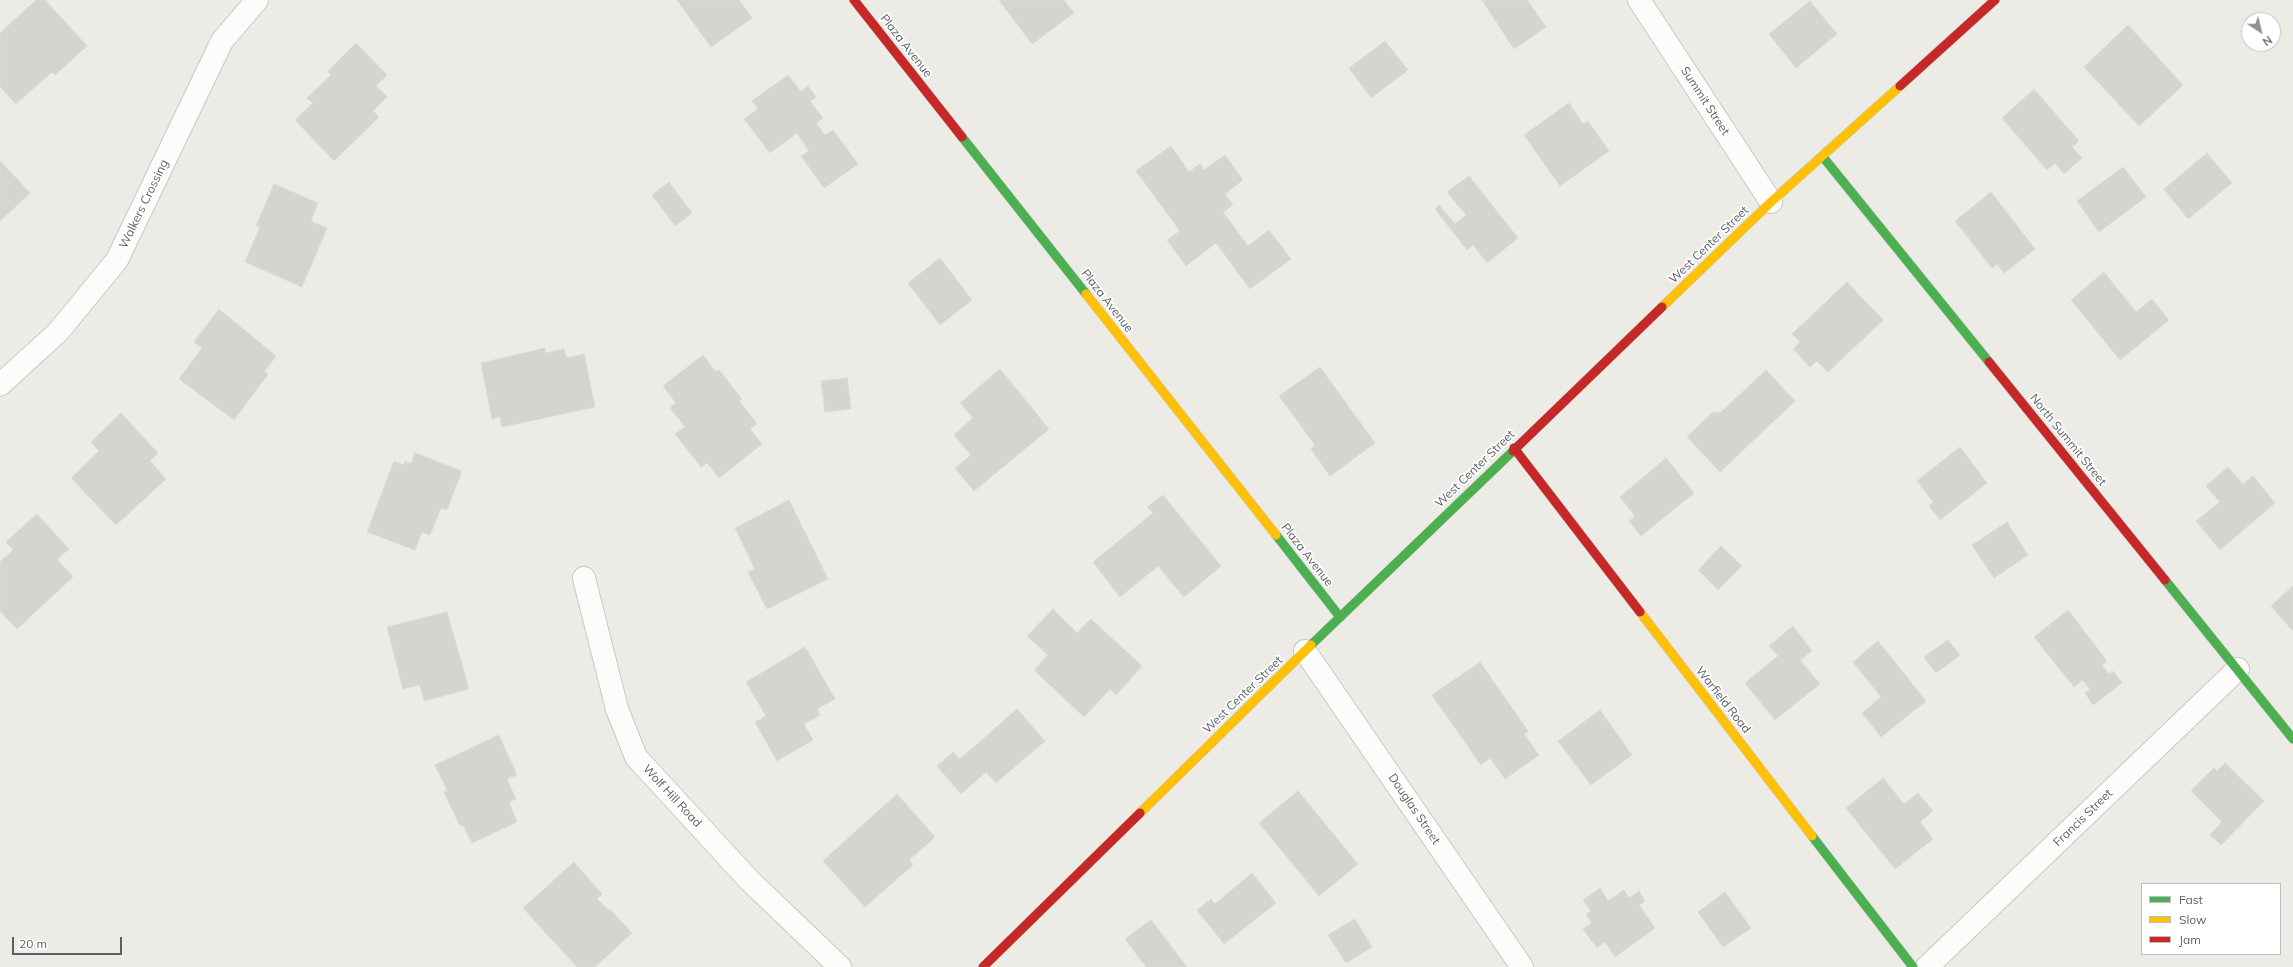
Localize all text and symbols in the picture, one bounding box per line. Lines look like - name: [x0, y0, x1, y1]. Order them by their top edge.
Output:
- street label: Plaza Avenue: [877, 12, 935, 80]
- north arrow: [2241, 12, 2281, 52]
- text: N: [2260, 33, 2275, 49]
- street label: Summit Street: [1677, 64, 1733, 138]
- street label: Walkers Crossing: [116, 157, 172, 251]
- street label: West Center Street: [1666, 203, 1752, 287]
- street label: Plaza Avenue: [1078, 267, 1136, 335]
- street label: North Summit Street: [2027, 391, 2109, 489]
- street label: West Center Street: [1432, 427, 1518, 511]
- street label: Plaza Avenue: [1278, 521, 1336, 589]
- street label: West Center Street: [1200, 653, 1286, 737]
- street label: Warfield Road: [1693, 664, 1753, 736]
- street label: Wolf Hill Road: [640, 762, 704, 830]
- street label: Douglas Street: [1385, 771, 1443, 847]
- street label: Francis Street: [2051, 786, 2115, 850]
- legend: [2141, 883, 2281, 955]
- text: Fast: [2179, 892, 2203, 907]
- text: Slow: [2179, 912, 2207, 927]
- scale bar: [14, 929, 124, 955]
- text: Jam: [2179, 932, 2201, 947]
- text: 20 m: [19, 936, 47, 951]

